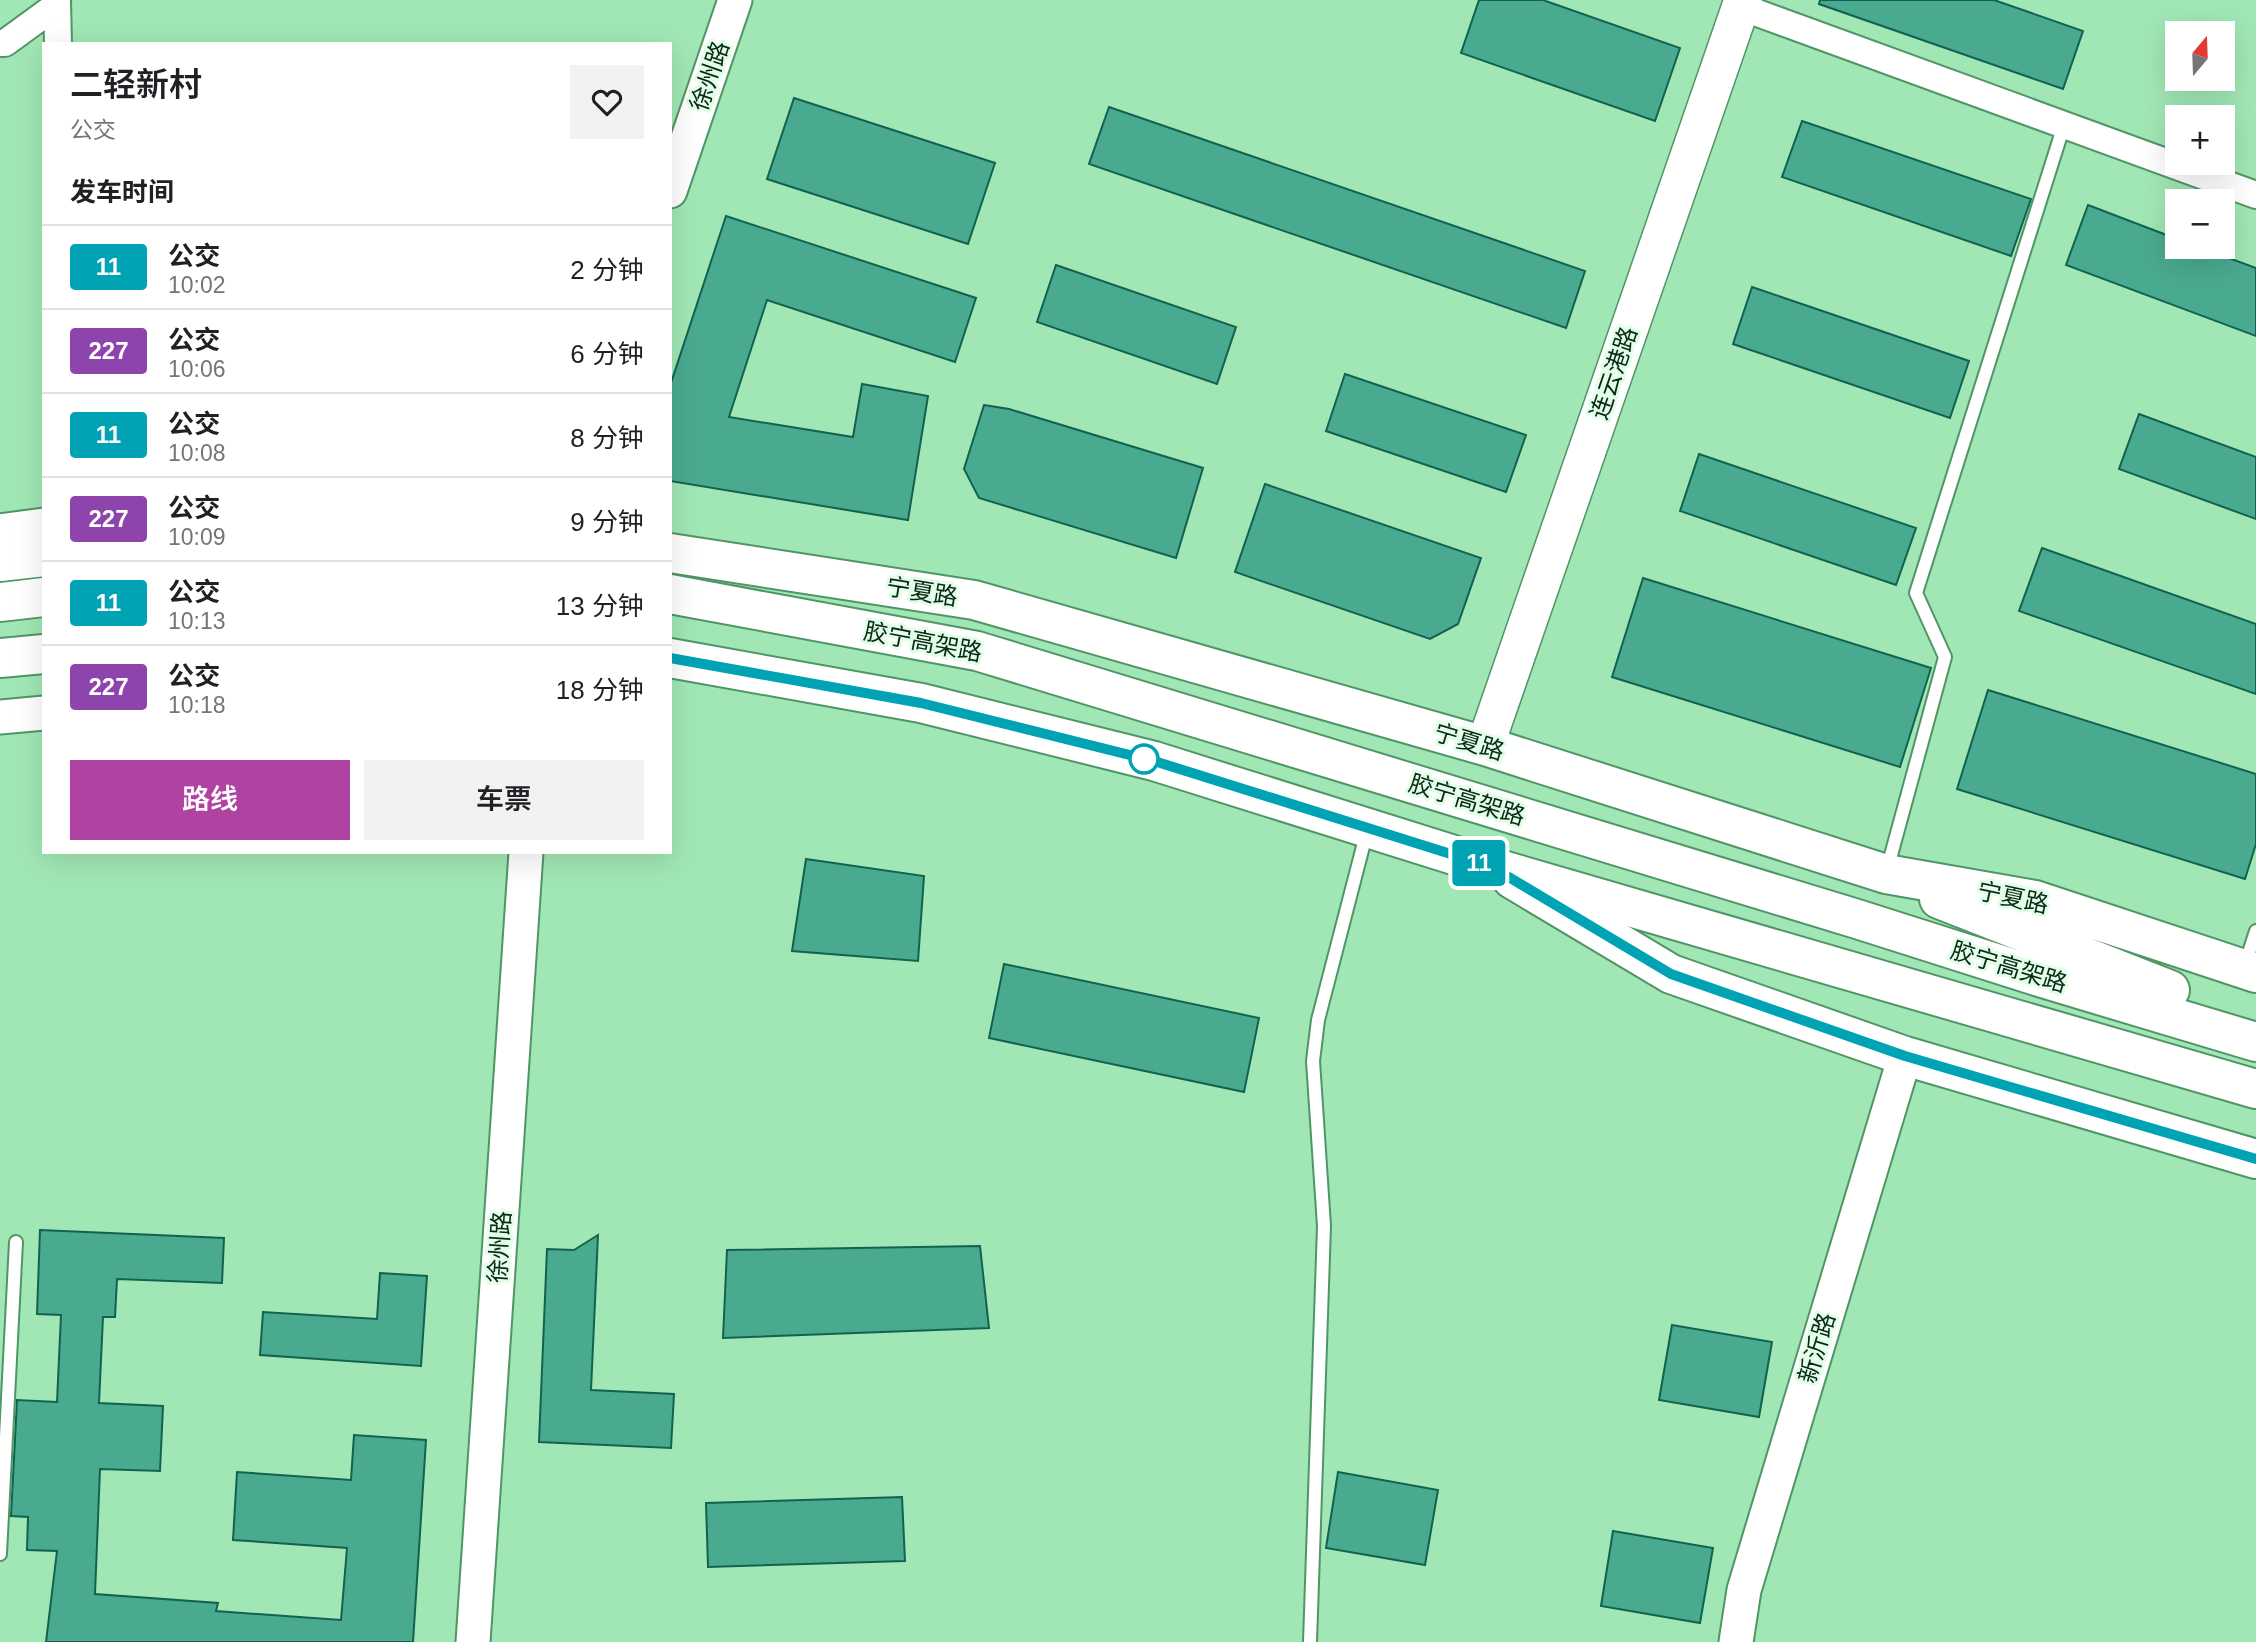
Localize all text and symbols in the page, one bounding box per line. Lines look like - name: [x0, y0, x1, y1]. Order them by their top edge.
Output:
- north arrow: [2165, 21, 2235, 91]
- map controls: [2165, 21, 2235, 259]
- street label: 徐州路: [685, 37, 734, 114]
- button: heart: [570, 65, 644, 139]
- text: 二轻新村: [70, 66, 202, 103]
- button: +: [2165, 105, 2235, 175]
- text: 公交: [70, 117, 116, 143]
- text: 发车时间: [70, 177, 174, 207]
- button: −: [2165, 189, 2235, 259]
- text: 公交: [168, 241, 220, 271]
- text: 11: [96, 253, 121, 280]
- text: 2 分钟: [570, 255, 644, 285]
- text: 10:02: [168, 272, 226, 298]
- street label: 连云港路: [1585, 323, 1642, 423]
- text: 公交: [168, 325, 220, 355]
- text: 227: [88, 337, 129, 364]
- text: 6 分钟: [570, 339, 644, 369]
- text: 10:06: [168, 356, 226, 382]
- text: 公交: [168, 409, 220, 439]
- text: 11: [96, 421, 121, 448]
- text: 8 分钟: [570, 423, 644, 453]
- text: 10:08: [168, 440, 226, 466]
- text: 公交: [168, 493, 220, 523]
- text: 227: [88, 505, 129, 532]
- text: 9 分钟: [570, 507, 644, 537]
- text: 10:09: [168, 524, 226, 550]
- street label: 宁夏路: [884, 573, 960, 610]
- text: 公交: [168, 577, 220, 607]
- text: 11: [96, 589, 121, 616]
- text: 13 分钟: [556, 591, 644, 621]
- text: 10:13: [168, 608, 226, 634]
- street label: 胶宁高架路: [862, 617, 985, 666]
- text: 公交: [168, 661, 220, 691]
- text: 227: [88, 673, 129, 700]
- text: 18 分钟: [556, 675, 644, 705]
- text: 10:18: [168, 692, 226, 718]
- street label: 宁夏路: [1431, 718, 1508, 765]
- unlabelled marker: [1129, 744, 1159, 774]
- button: 路线: [70, 760, 350, 840]
- button: 车票: [364, 760, 644, 840]
- street label: 胶宁高架路: [1406, 769, 1528, 830]
- line badge: 11: [1448, 840, 1510, 886]
- text: 11: [1466, 849, 1492, 876]
- street label: 宁夏路: [1975, 877, 2051, 918]
- street label: 胶宁高架路: [1948, 936, 2070, 997]
- street label: 徐州路: [484, 1210, 515, 1284]
- street label: 新沂路: [1793, 1309, 1840, 1386]

